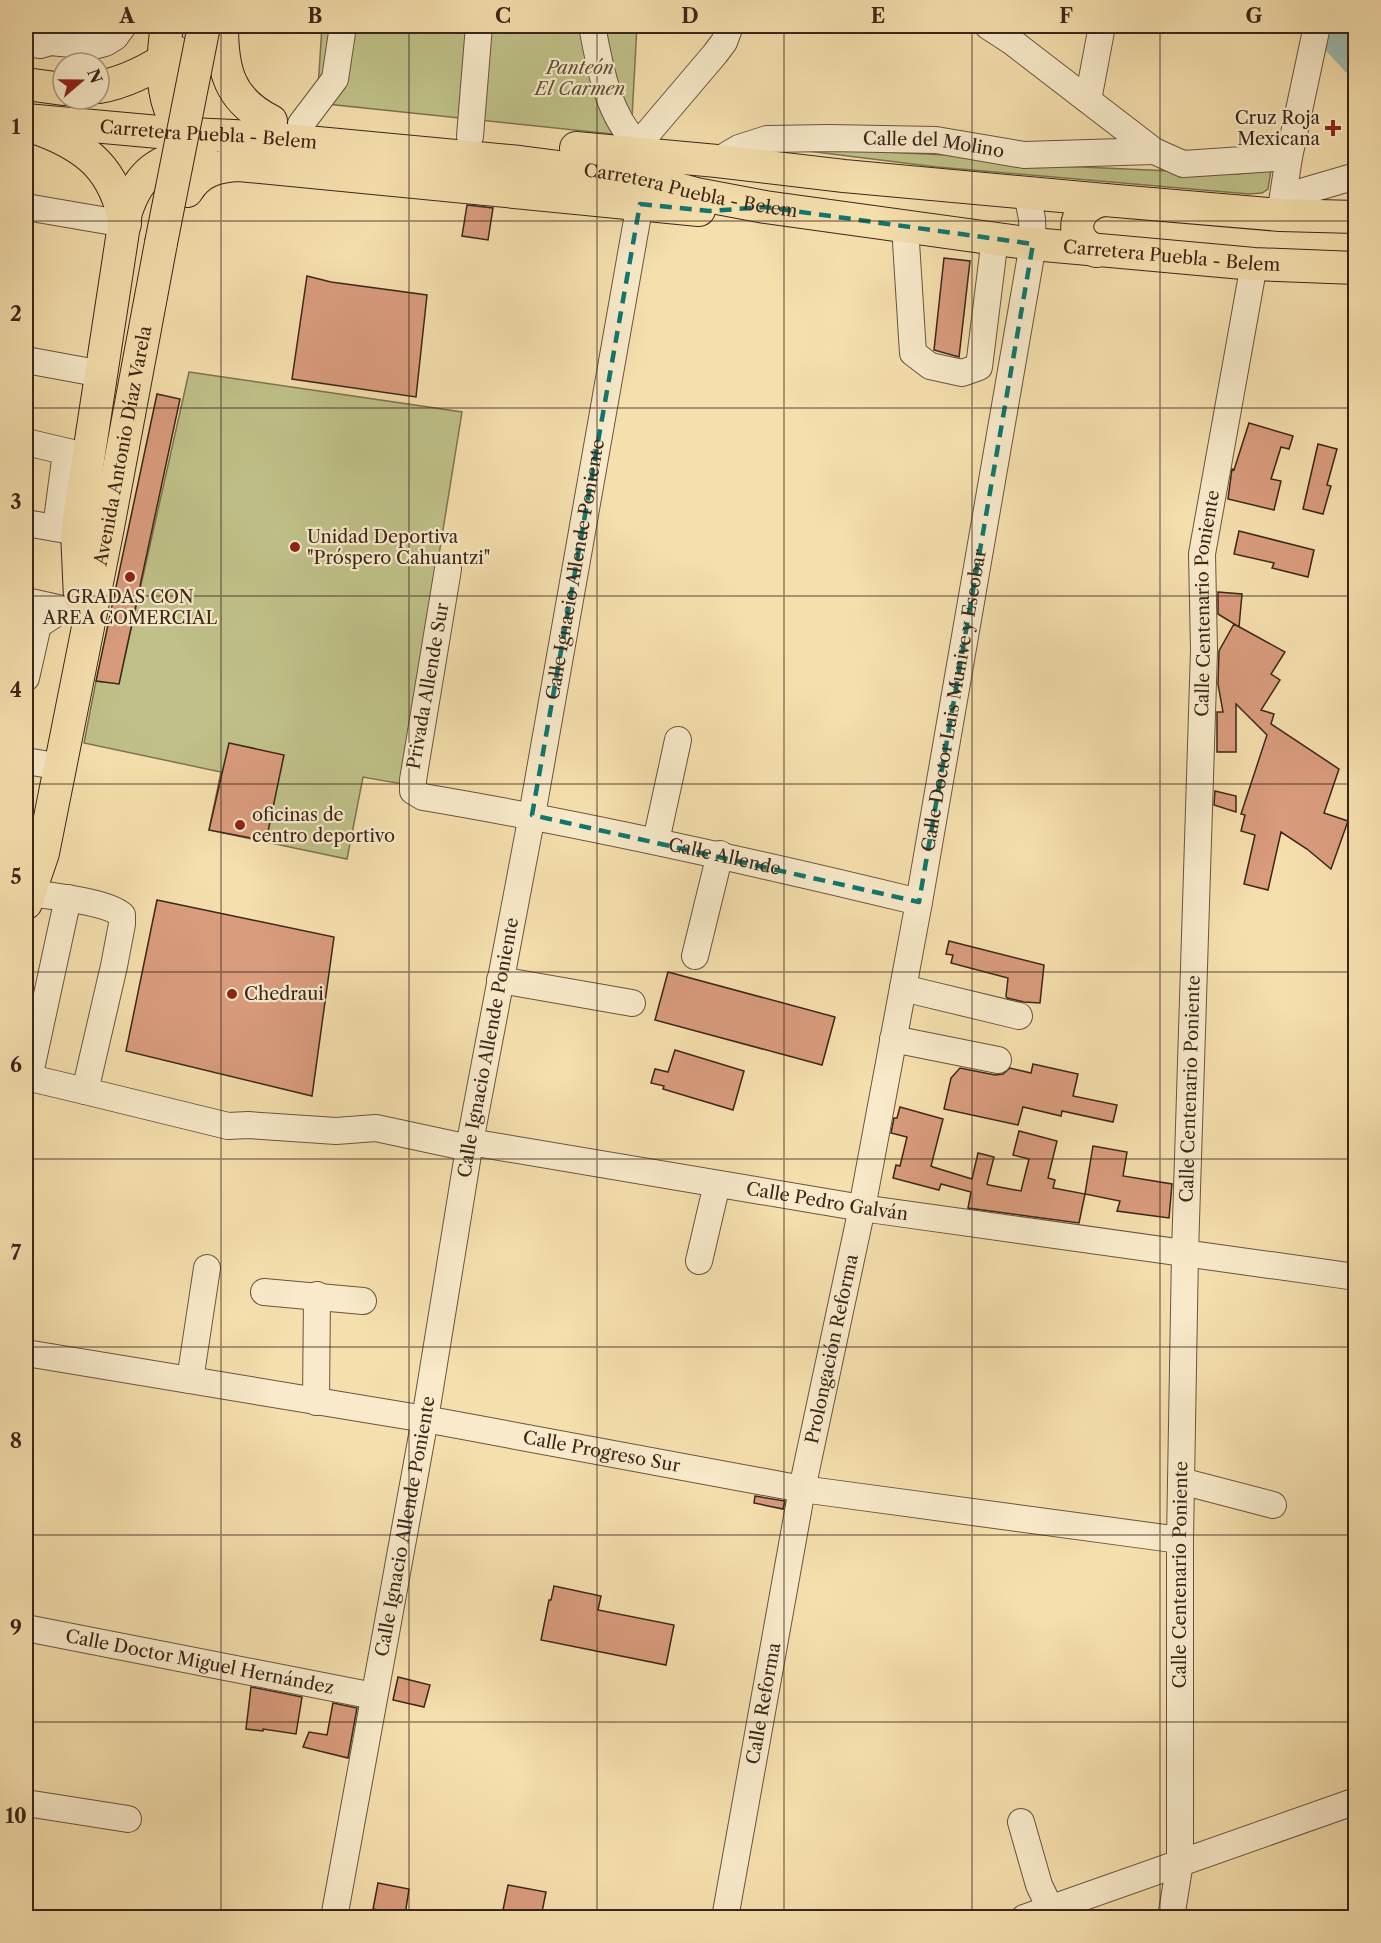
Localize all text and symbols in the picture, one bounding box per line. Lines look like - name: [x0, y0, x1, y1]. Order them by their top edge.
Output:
- text: A: [118, 4, 135, 28]
- text: B: [308, 4, 323, 28]
- text: C: [495, 4, 511, 28]
- text: D: [681, 4, 699, 28]
- text: E: [871, 4, 885, 28]
- text: F: [1059, 4, 1073, 28]
- text: G: [1246, 4, 1263, 28]
- north arrow: [51, 51, 111, 111]
- park label: Panteón El Carmen: [533, 57, 625, 100]
- text: N: [83, 66, 107, 86]
- place label: Cruz Roja Mexicana: [1235, 107, 1320, 150]
- text: 1: [12, 115, 21, 139]
- street label: Carretera Puebla - Belem: [99, 116, 318, 154]
- marker: Cruz Roja Mexicana: [1324, 119, 1342, 137]
- street label: Calle del Molino: [863, 128, 1006, 162]
- street label: Carretera Puebla - Belem: [582, 159, 799, 222]
- street label: Carretera Puebla - Belem: [1062, 236, 1281, 276]
- text: 2: [10, 302, 22, 326]
- street label: Avenida Antonio Díaz Varela: [89, 323, 156, 568]
- street label: Calle Ignacio Allende Poniente: [542, 437, 609, 702]
- street label: Calle Centenario Poniente: [1191, 488, 1224, 717]
- text: 3: [10, 490, 22, 514]
- place label: Unidad Deportiva "Próspero Cahuantzi": [307, 526, 490, 569]
- marker: Unidad Deportiva "Próspero Cahuantzi": [288, 540, 302, 554]
- street label: Calle Doctor Luis Munive y Escobar: [917, 547, 991, 853]
- marker: GRADAS CON AREA COMERCIAL: [123, 570, 137, 584]
- place label: GRADAS CON AREA COMERCIAL: [42, 586, 217, 629]
- street label: Privada Allende Sur: [403, 601, 454, 771]
- text: 4: [10, 678, 22, 702]
- place label: oficinas de centro deportivo: [252, 804, 395, 847]
- marker: oficinas de centro deportivo: [233, 818, 247, 832]
- street label: Calle Allende: [666, 834, 783, 880]
- text: 5: [10, 865, 22, 889]
- street label: Calle Ignacio Allende Poniente: [453, 916, 523, 1179]
- street label: Calle Centenario Poniente: [1176, 975, 1205, 1203]
- place label: Chedraui: [244, 983, 324, 1005]
- marker: Chedraui: [225, 987, 239, 1001]
- text: 6: [10, 1053, 22, 1077]
- street label: Calle Pedro Galván: [744, 1178, 910, 1225]
- text: 7: [11, 1241, 22, 1265]
- street label: Prolongación Reforma: [801, 1252, 863, 1446]
- street label: Calle Ignacio Allende Poniente: [371, 1395, 440, 1658]
- street label: Calle Progreso Sur: [521, 1426, 682, 1477]
- text: 8: [10, 1429, 22, 1453]
- street label: Calle Centenario Poniente: [1169, 1461, 1192, 1688]
- text: 9: [10, 1616, 22, 1640]
- street label: Calle Doctor Miguel Hernández: [64, 1625, 336, 1699]
- street label: Calle Reforma: [742, 1640, 785, 1766]
- text: 10: [5, 1804, 27, 1828]

